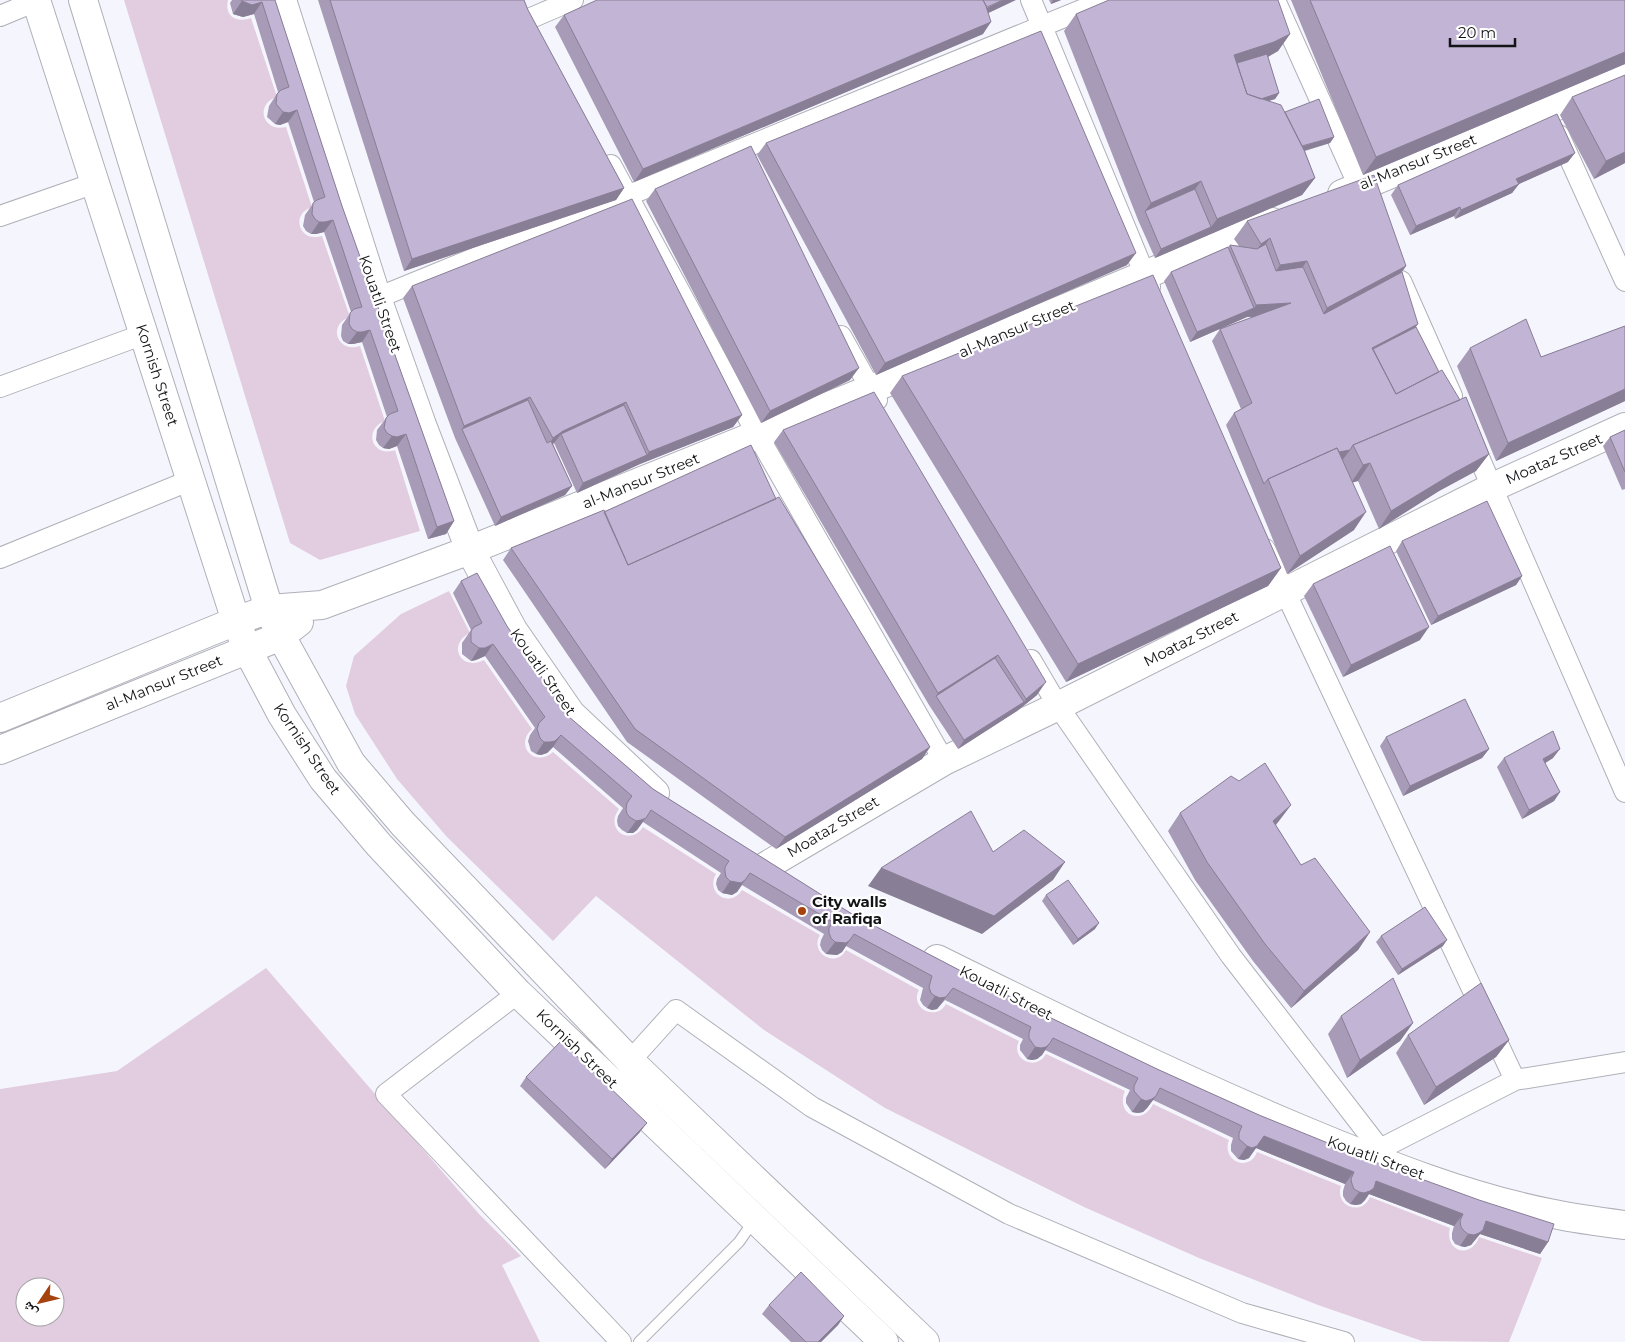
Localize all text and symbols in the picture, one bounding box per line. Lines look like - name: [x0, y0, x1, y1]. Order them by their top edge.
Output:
- scale bar: [1450, 15, 1515, 47]
- text: 20 m: [1458, 23, 1496, 42]
- street label: al-Mansur Street: [1356, 129, 1479, 194]
- street label: Kouatli Street: [355, 252, 406, 355]
- street label: al-Mansur Street: [956, 295, 1078, 362]
- street label: Kornish Street: [132, 321, 183, 428]
- street label: Moataz Street: [1502, 429, 1605, 488]
- street label: al-Mansur Street: [579, 448, 702, 513]
- street label: Moataz Street: [1140, 606, 1241, 671]
- street label: Kouatli Street: [506, 624, 580, 719]
- street label: al-Mansur Street: [102, 650, 225, 715]
- street label: Kornish Street: [270, 699, 345, 798]
- street label: Moataz Street: [783, 792, 882, 862]
- place label: City walls of Rafiqa: [812, 892, 887, 928]
- marker: City walls of Rafiqa: [796, 905, 808, 917]
- street label: Kouatli Street: [956, 961, 1056, 1024]
- street label: Kornish Street: [532, 1005, 622, 1092]
- street label: Kouatli Street: [1325, 1131, 1427, 1184]
- north arrow: [15, 1277, 65, 1327]
- text: ش: [18, 1298, 41, 1321]

